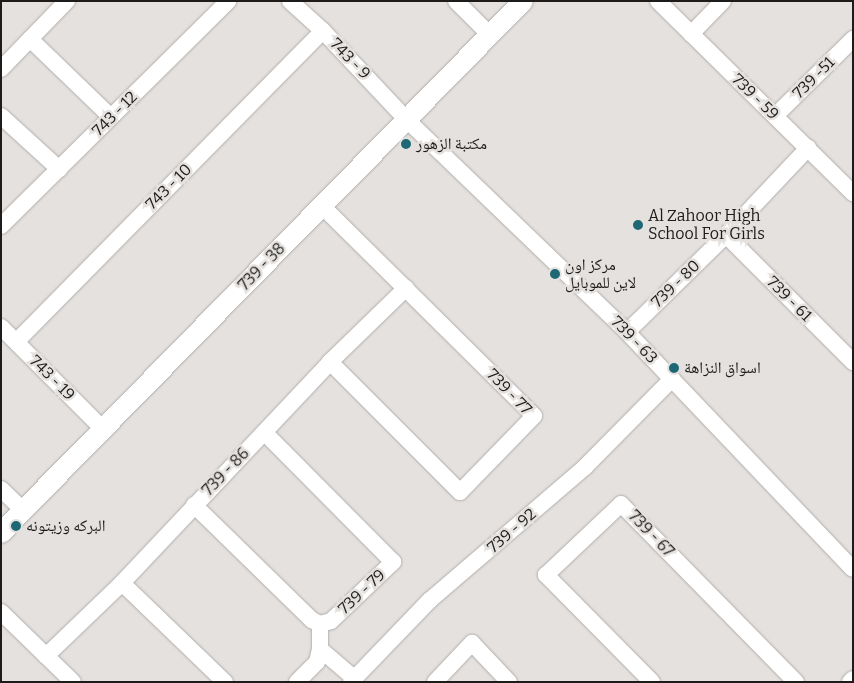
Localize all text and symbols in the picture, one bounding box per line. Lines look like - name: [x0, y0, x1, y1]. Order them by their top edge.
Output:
- street label: 743 - 9: [326, 35, 374, 83]
- street label: 739 -51: [789, 53, 839, 103]
- street label: 739 - 59: [728, 70, 782, 124]
- street label: 743 - 12: [89, 88, 141, 140]
- place label: مكتبة الزهور: [416, 134, 487, 154]
- marker: مكتبة الزهور: [400, 138, 412, 150]
- street label: 743 - 10: [142, 160, 196, 214]
- place label: Al Zahoor High School For Girls: [648, 206, 765, 244]
- marker: Al Zahoor High School For Girls: [632, 219, 644, 231]
- street label: 739 - 38: [235, 239, 289, 295]
- place label: مركز اون لاين للموبايل: [565, 255, 636, 293]
- street label: 739 - 80: [648, 256, 704, 312]
- marker: مركز اون لاين للموبايل: [549, 268, 561, 280]
- street label: 739 - 61: [763, 273, 815, 325]
- street label: 739 - 63: [607, 312, 661, 368]
- street label: 743 - 19: [25, 351, 79, 405]
- place label: اسواق النزاهة: [684, 358, 761, 378]
- marker: اسواق النزاهة: [668, 362, 680, 374]
- street label: 739 - 77: [483, 365, 535, 419]
- street label: 739 - 86: [199, 444, 253, 500]
- street label: 739 - 92: [484, 505, 540, 557]
- street label: 739 - 67: [624, 507, 678, 561]
- place label: البركه وزيتونه: [26, 516, 105, 536]
- marker: البركه وزيتونه: [10, 520, 22, 532]
- street label: 739 - 79: [335, 566, 389, 618]

